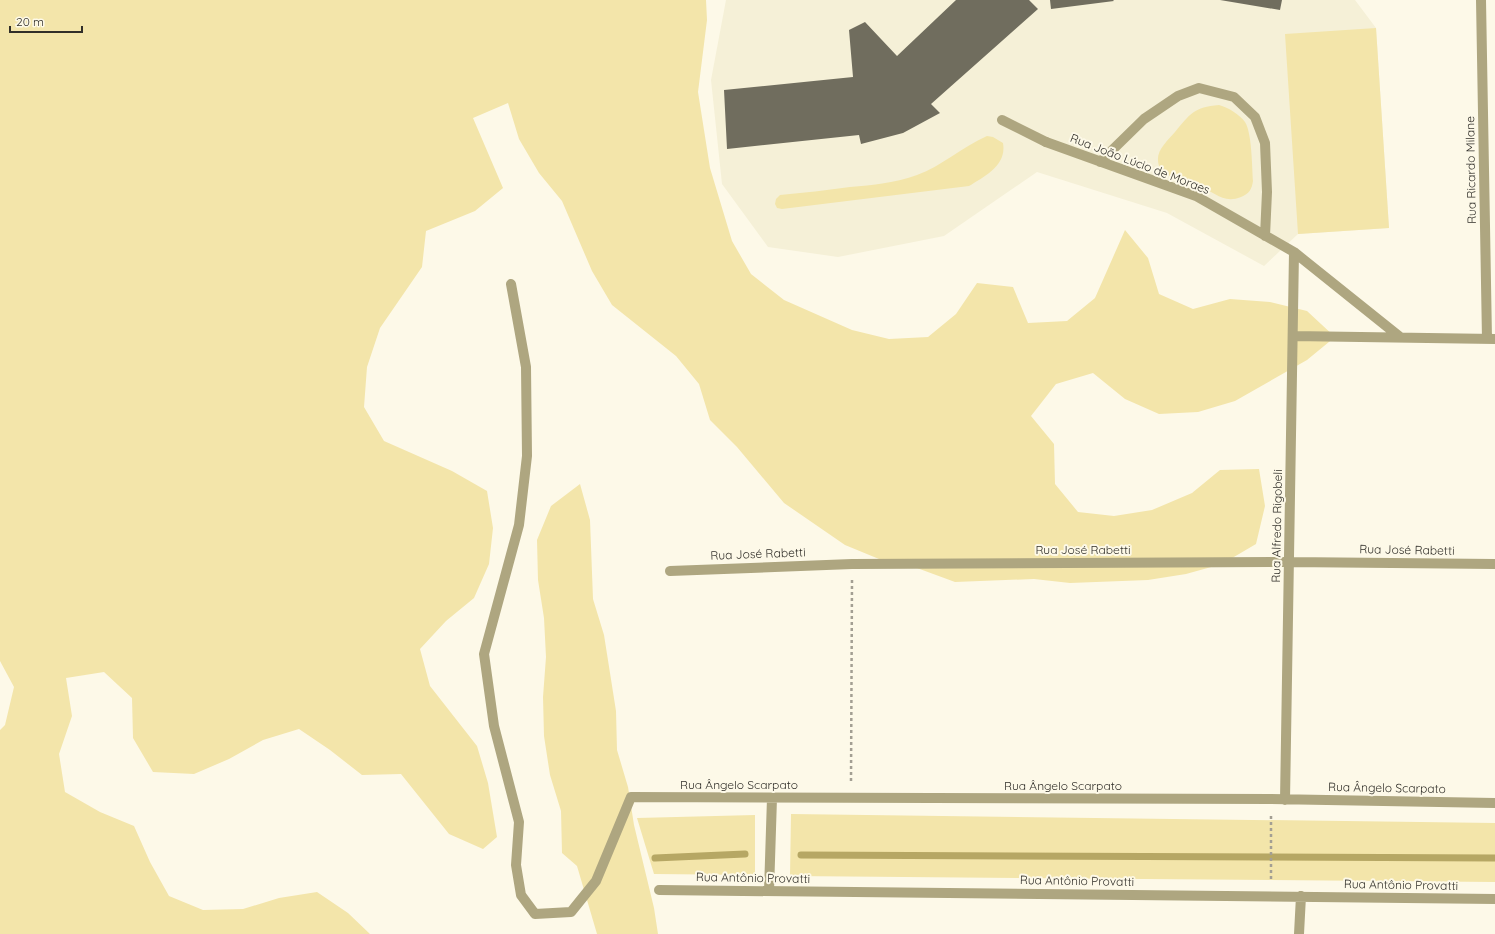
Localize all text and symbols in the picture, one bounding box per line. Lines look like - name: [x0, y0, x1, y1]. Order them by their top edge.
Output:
- scale bar: [10, 8, 82, 34]
- text: 20 m: [16, 14, 44, 29]
- street label: Rua Ricardo Milane: [1462, 116, 1479, 224]
- street label: Rua João Lúcio de Moraes: [1068, 130, 1212, 197]
- street label: Rua Alfredo Rigobeli: [1268, 469, 1285, 583]
- street label: Rua José Rabetti: [1359, 541, 1455, 558]
- street label: Rua José Rabetti: [1035, 542, 1131, 557]
- street label: Rua José Rabetti: [710, 544, 806, 563]
- street label: Rua Ângelo Scarpato: [680, 777, 798, 792]
- street label: Rua Ângelo Scarpato: [1004, 778, 1122, 793]
- street label: Rua Ângelo Scarpato: [1328, 779, 1446, 796]
- street label: Rua Antônio Provatti: [696, 869, 810, 886]
- street label: Rua Antônio Provatti: [1020, 872, 1134, 889]
- street label: Rua Antônio Provatti: [1344, 876, 1458, 893]

